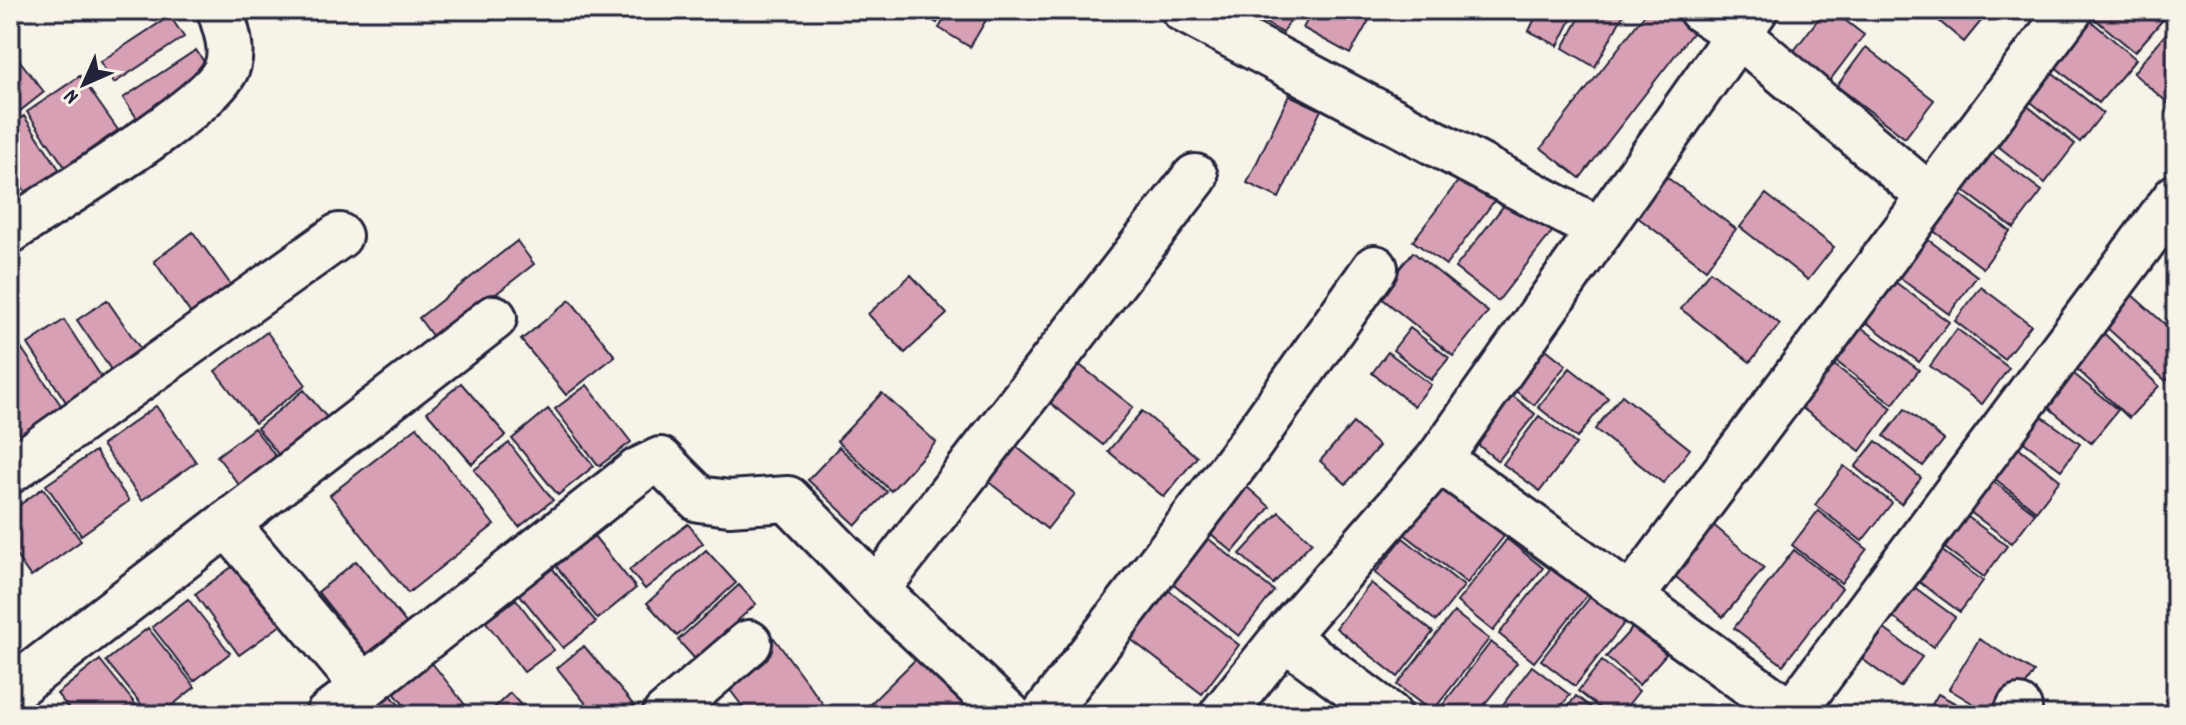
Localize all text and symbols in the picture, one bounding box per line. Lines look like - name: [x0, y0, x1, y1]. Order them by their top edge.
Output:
- north arrow: [44, 44, 124, 124]
- text: N: [57, 81, 87, 110]

